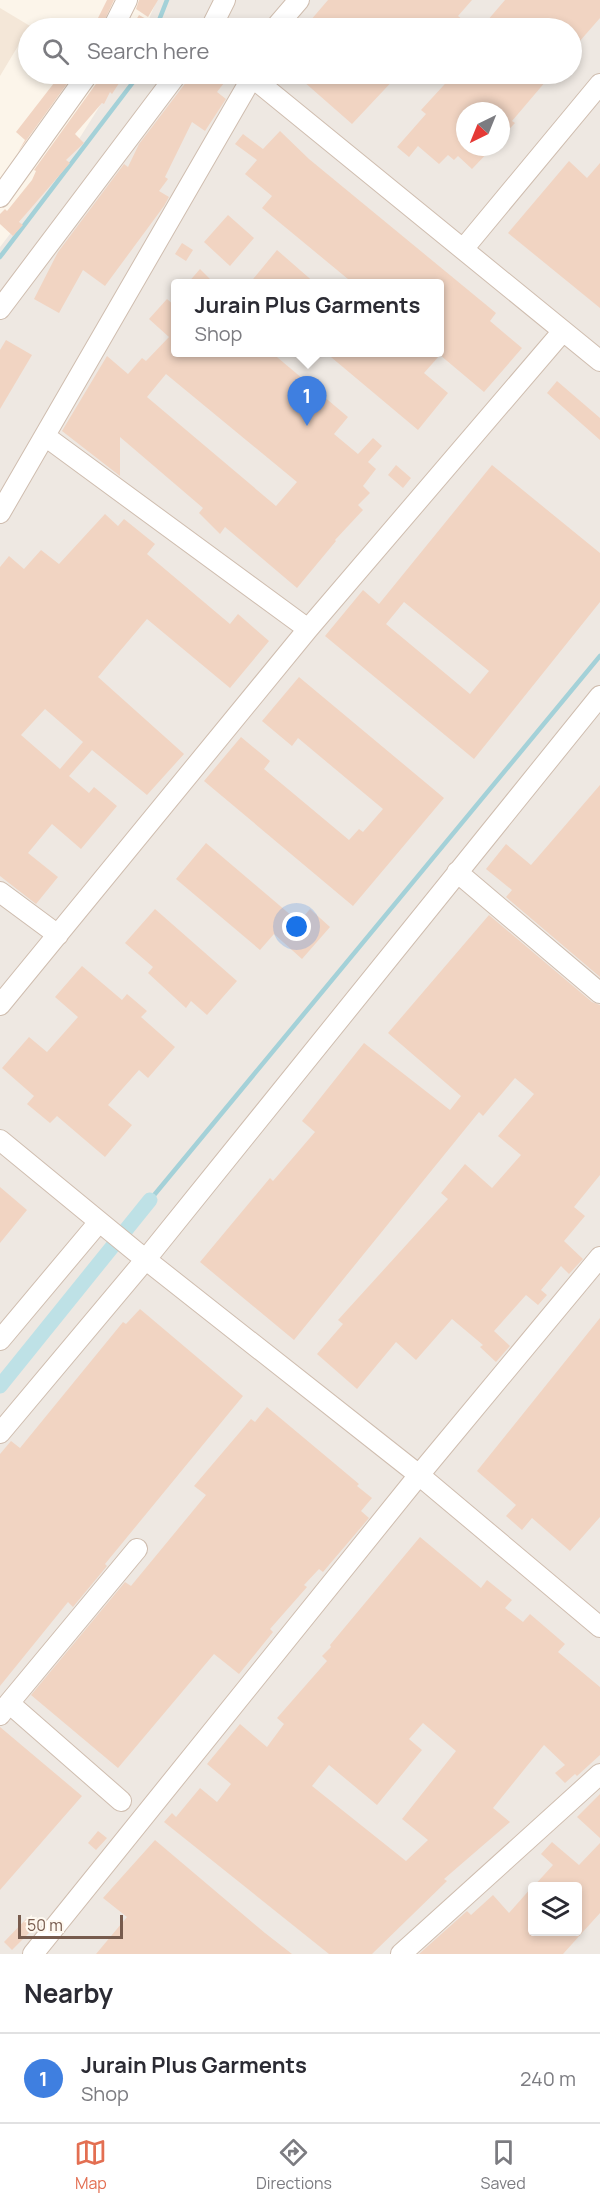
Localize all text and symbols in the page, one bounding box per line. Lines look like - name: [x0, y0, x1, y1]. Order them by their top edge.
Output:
- search box: [18, 18, 582, 84]
- icon: search: [39, 35, 72, 68]
- text: Search here: [87, 36, 209, 66]
- north arrow: [456, 102, 510, 156]
- popup: [171, 279, 444, 357]
- text: Jurain Plus Garments: [195, 290, 420, 320]
- text: Shop: [195, 320, 242, 347]
- pin: 1: [288, 376, 326, 426]
- your location: [282, 912, 311, 941]
- map controls: [528, 1882, 582, 1936]
- button: layers: [528, 1882, 582, 1936]
- scale bar: [18, 1912, 123, 1940]
- text: 50 m: [27, 1914, 63, 1936]
- text: Nearby: [24, 1975, 113, 2011]
- text: Jurain Plus Garments: [81, 2050, 307, 2080]
- text: 1: [39, 2065, 48, 2092]
- text: 240 m: [520, 2065, 576, 2092]
- text: Shop: [81, 2080, 129, 2107]
- tab: Map: [74, 2136, 107, 2194]
- tab: Directions: [256, 2136, 332, 2194]
- tab: Saved: [481, 2136, 526, 2194]

